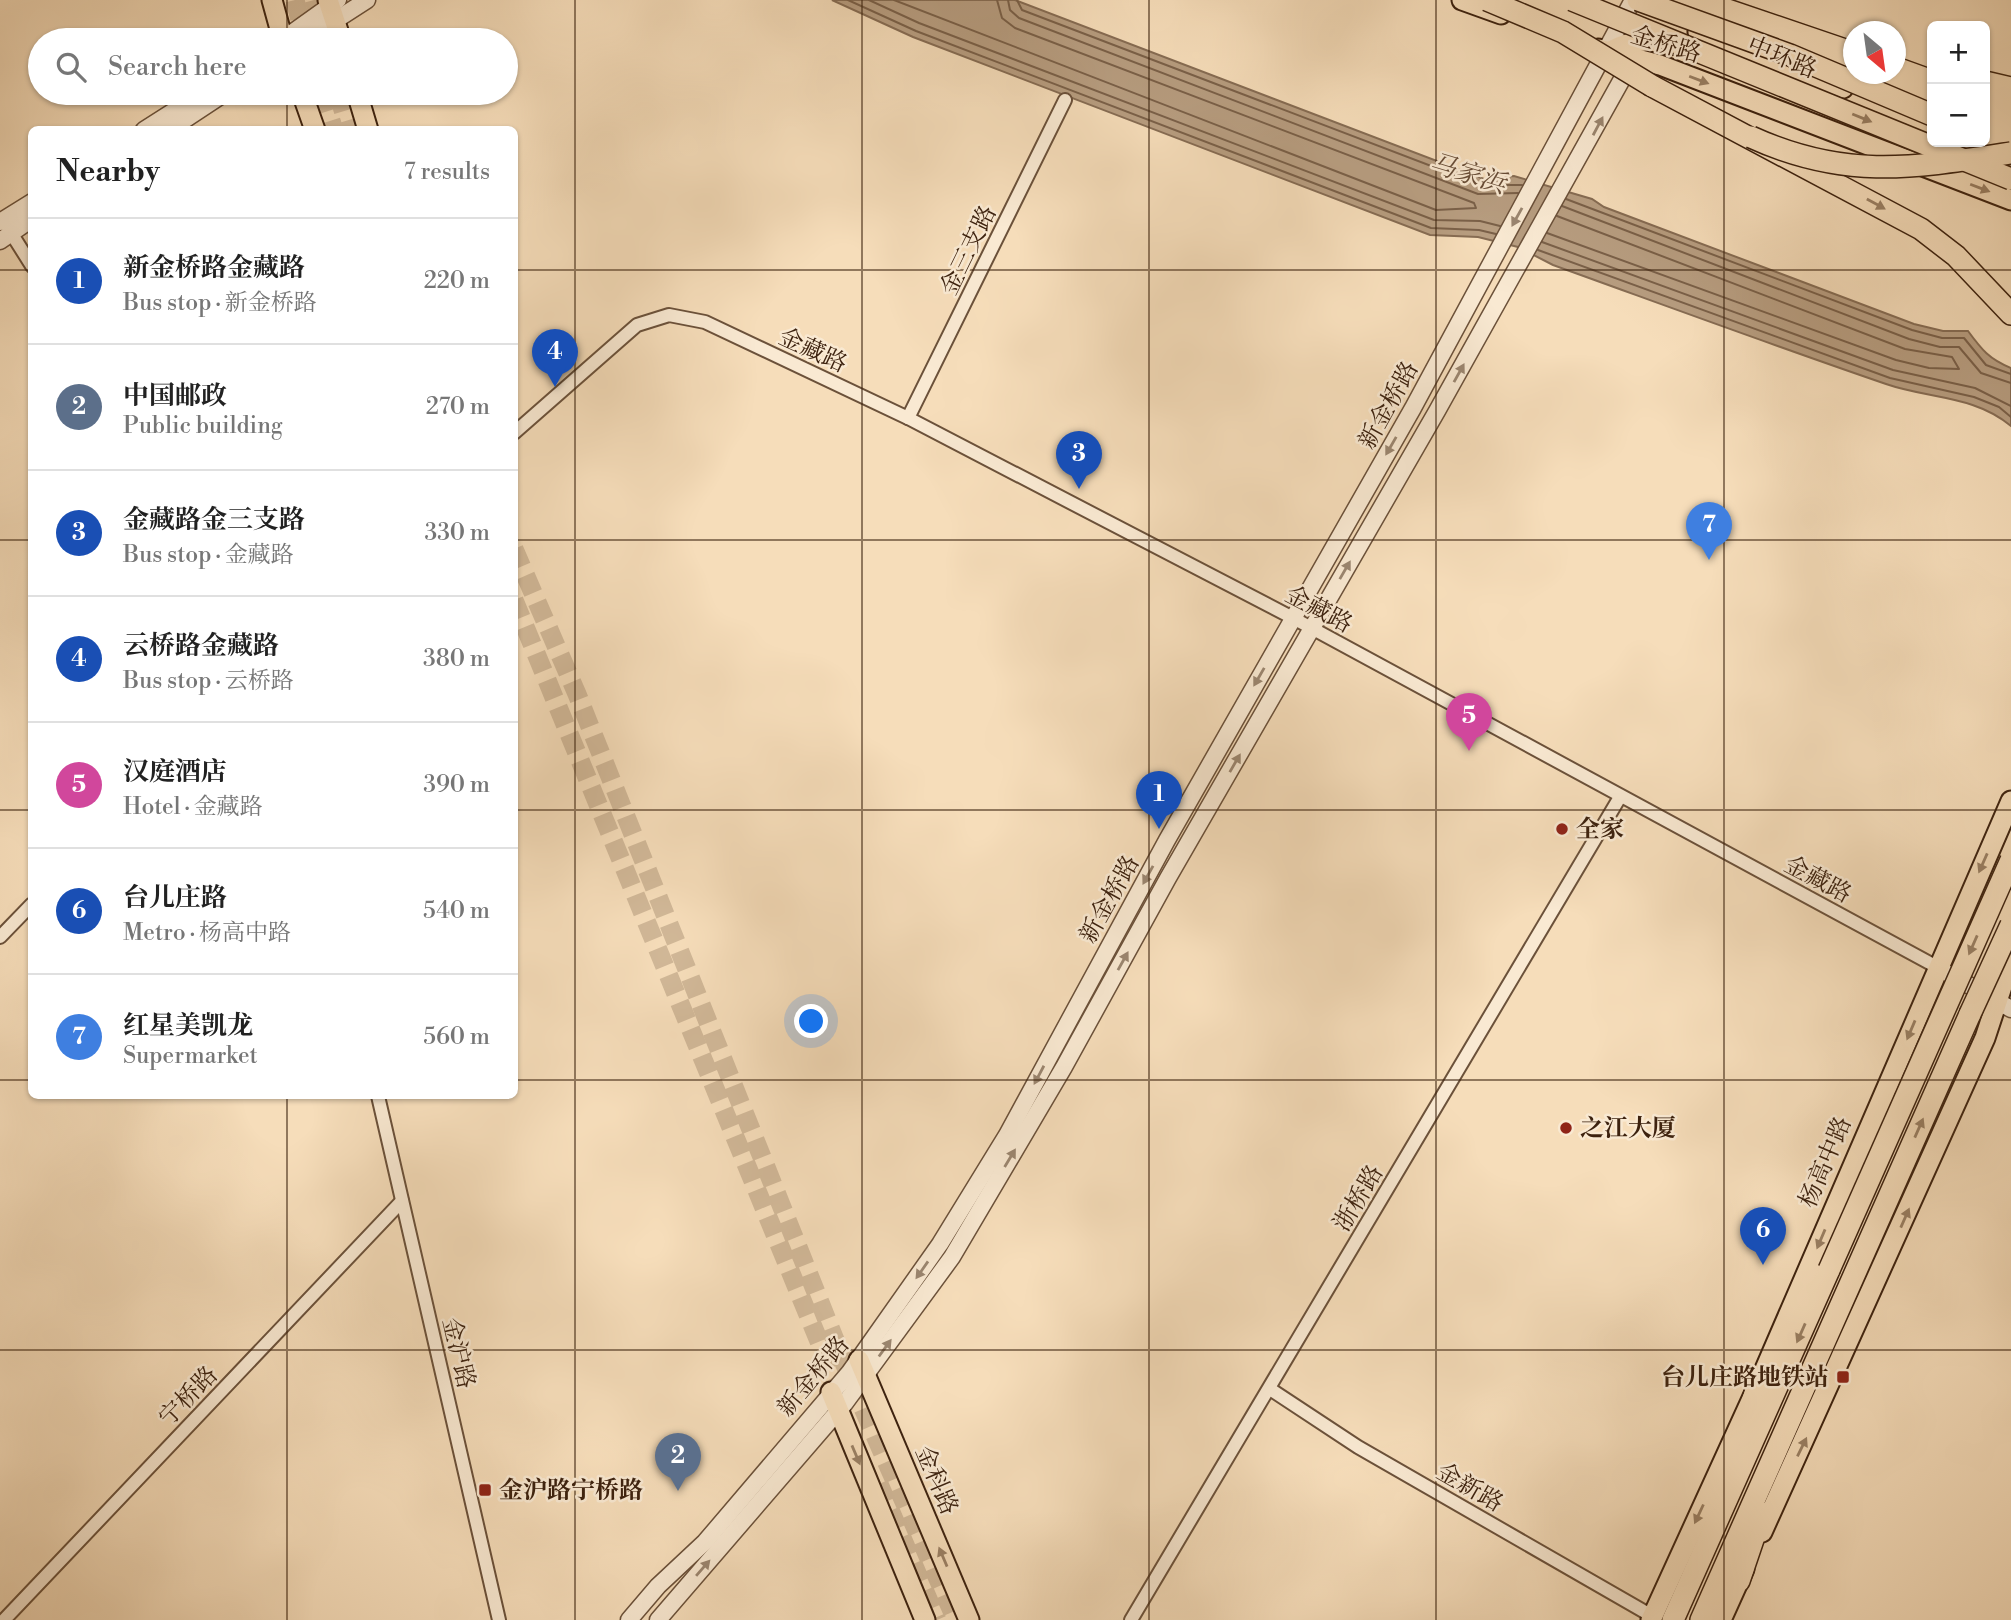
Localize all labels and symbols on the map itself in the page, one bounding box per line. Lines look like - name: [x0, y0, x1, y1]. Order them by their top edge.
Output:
- street label: 金桥路: [1627, 20, 1705, 70]
- north arrow: [1843, 21, 1906, 84]
- street label: 中环路: [1743, 31, 1821, 85]
- one-way arrow: [1688, 74, 1709, 85]
- one-way arrow: [1852, 113, 1873, 124]
- one-way arrow: [1592, 116, 1604, 136]
- water label: 马家浜: [1426, 147, 1512, 201]
- one-way arrow: [1969, 183, 1990, 194]
- one-way arrow: [1866, 198, 1886, 210]
- street label: 金三支路: [934, 201, 1003, 300]
- one-way arrow: [1511, 208, 1523, 227]
- street label: 金藏路: [774, 322, 852, 380]
- pin: 4: [532, 329, 578, 387]
- street label: 新金桥路: [1352, 356, 1425, 455]
- one-way arrow: [1453, 363, 1465, 382]
- pin: 3: [1056, 431, 1102, 489]
- one-way arrow: [1386, 436, 1398, 456]
- pin: 7: [1686, 502, 1732, 560]
- one-way arrow: [1339, 560, 1352, 579]
- street label: 金藏路: [1280, 580, 1357, 640]
- one-way arrow: [1253, 667, 1265, 687]
- pin: 5: [1446, 693, 1492, 751]
- one-way arrow: [1229, 753, 1241, 772]
- pin: 1: [1136, 771, 1182, 829]
- place label: 全家: [1576, 815, 1624, 845]
- marker: 全家: [1554, 821, 1570, 837]
- street label: 新金桥路: [1073, 850, 1146, 949]
- street label: 金藏路: [1779, 850, 1856, 910]
- one-way arrow: [1977, 853, 1989, 873]
- one-way arrow: [1142, 866, 1154, 885]
- one-way arrow: [1967, 934, 1978, 955]
- one-way arrow: [1116, 950, 1128, 970]
- your location: [794, 1004, 828, 1038]
- one-way arrow: [1905, 1020, 1917, 1040]
- one-way arrow: [1033, 1066, 1045, 1085]
- street label: 杨高中路: [1793, 1112, 1858, 1212]
- place label: 之江大厦: [1580, 1114, 1676, 1144]
- one-way arrow: [1914, 1117, 1925, 1138]
- marker: 之江大厦: [1558, 1120, 1574, 1136]
- one-way arrow: [1004, 1149, 1016, 1168]
- street label: 浙桥路: [1327, 1160, 1390, 1237]
- pin: 6: [1740, 1207, 1786, 1265]
- one-way arrow: [1900, 1207, 1911, 1228]
- one-way arrow: [1815, 1229, 1827, 1249]
- one-way arrow: [915, 1261, 929, 1279]
- street label: 金沪路: [435, 1315, 481, 1392]
- one-way arrow: [1795, 1322, 1806, 1343]
- street label: 新金桥路: [771, 1330, 856, 1423]
- one-way arrow: [878, 1339, 892, 1357]
- street label: 宁桥路: [153, 1360, 225, 1433]
- place label: 台儿庄路地铁站: [1661, 1363, 1829, 1393]
- marker: 台儿庄路地铁站: [1835, 1369, 1851, 1385]
- pin: 2: [655, 1433, 701, 1491]
- one-way arrow: [1796, 1437, 1807, 1457]
- street label: 金科路: [908, 1441, 964, 1519]
- one-way arrow: [850, 1445, 862, 1465]
- street label: 金新路: [1431, 1457, 1508, 1519]
- place label: 金沪路宁桥路: [499, 1476, 643, 1506]
- marker: 金沪路宁桥路: [477, 1482, 493, 1498]
- one-way arrow: [1693, 1504, 1705, 1524]
- one-way arrow: [937, 1546, 948, 1567]
- one-way arrow: [695, 1560, 710, 1577]

